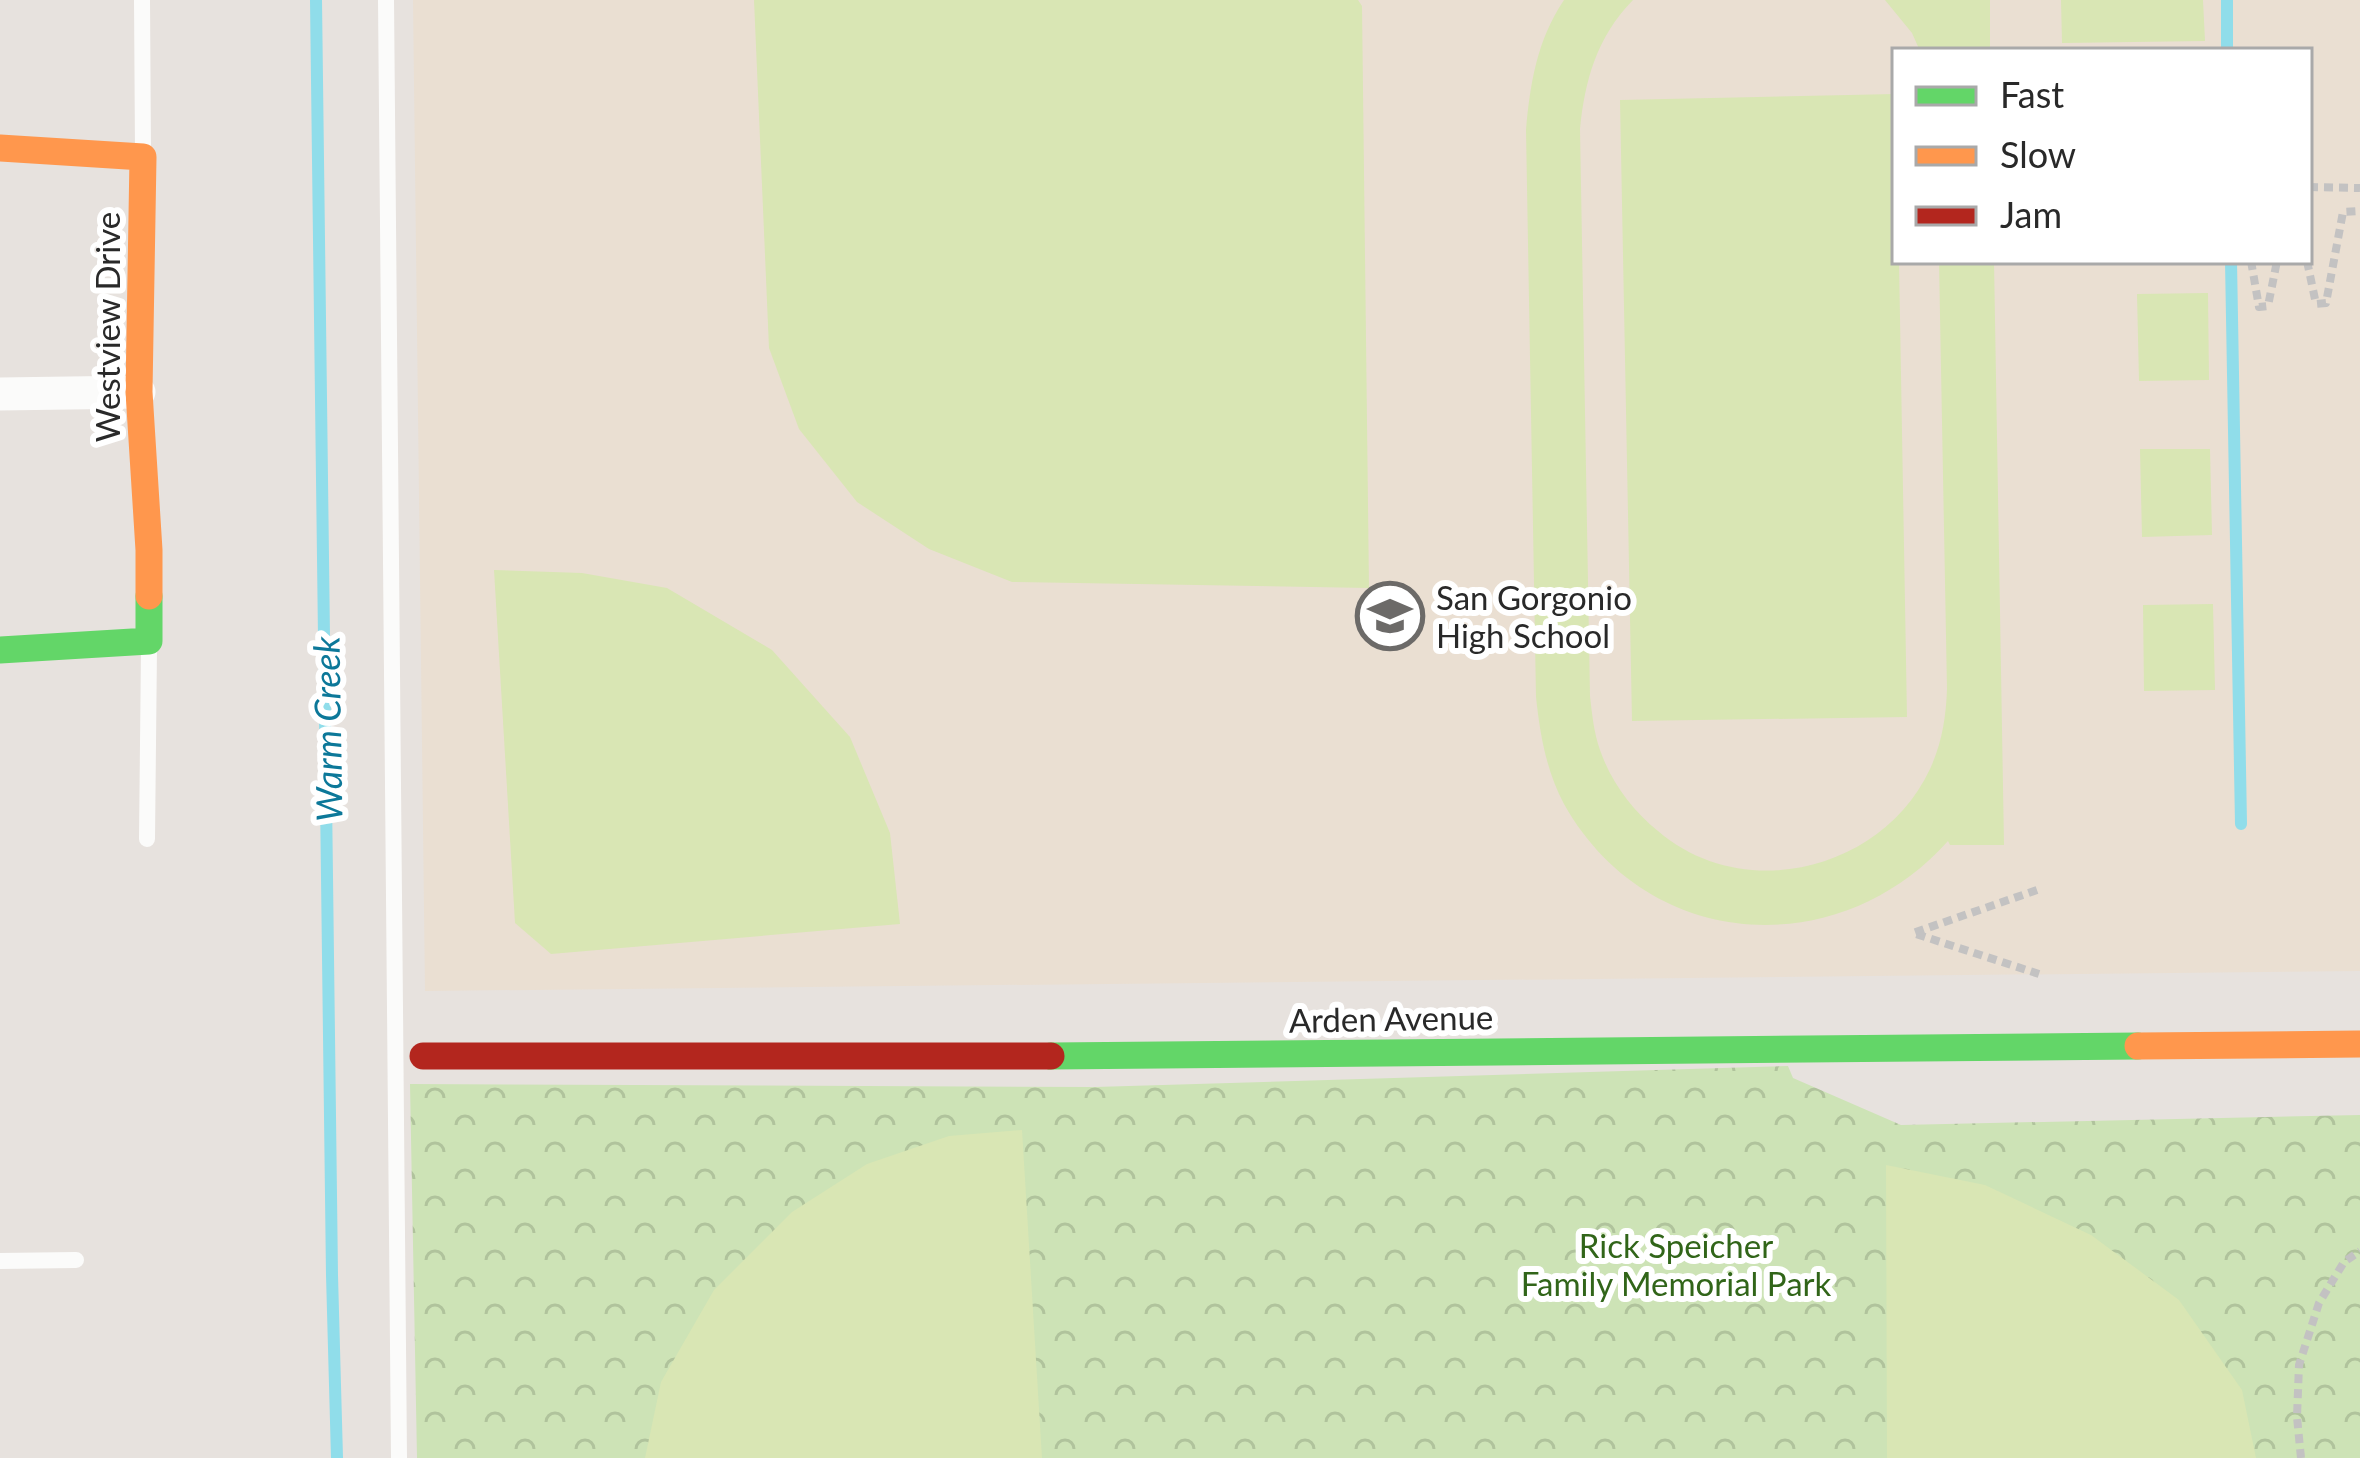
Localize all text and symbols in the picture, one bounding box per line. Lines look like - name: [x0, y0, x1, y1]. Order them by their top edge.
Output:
- legend: [1892, 48, 2312, 264]
- text: Fast: [2000, 72, 2064, 116]
- text: Slow: [2000, 132, 2076, 176]
- text: Jam: [2000, 192, 2062, 236]
- street label: Westview Drive: [87, 212, 127, 442]
- place label: San Gorgonio High School: [1436, 577, 1632, 655]
- school or university icon: San Gorgonio High School: [1355, 581, 1425, 651]
- water label: Warm Creek: [303, 635, 351, 822]
- street label: Arden Avenue: [1288, 996, 1494, 1040]
- park label: Rick Speicher Family Memorial Park: [1521, 1225, 1832, 1303]

